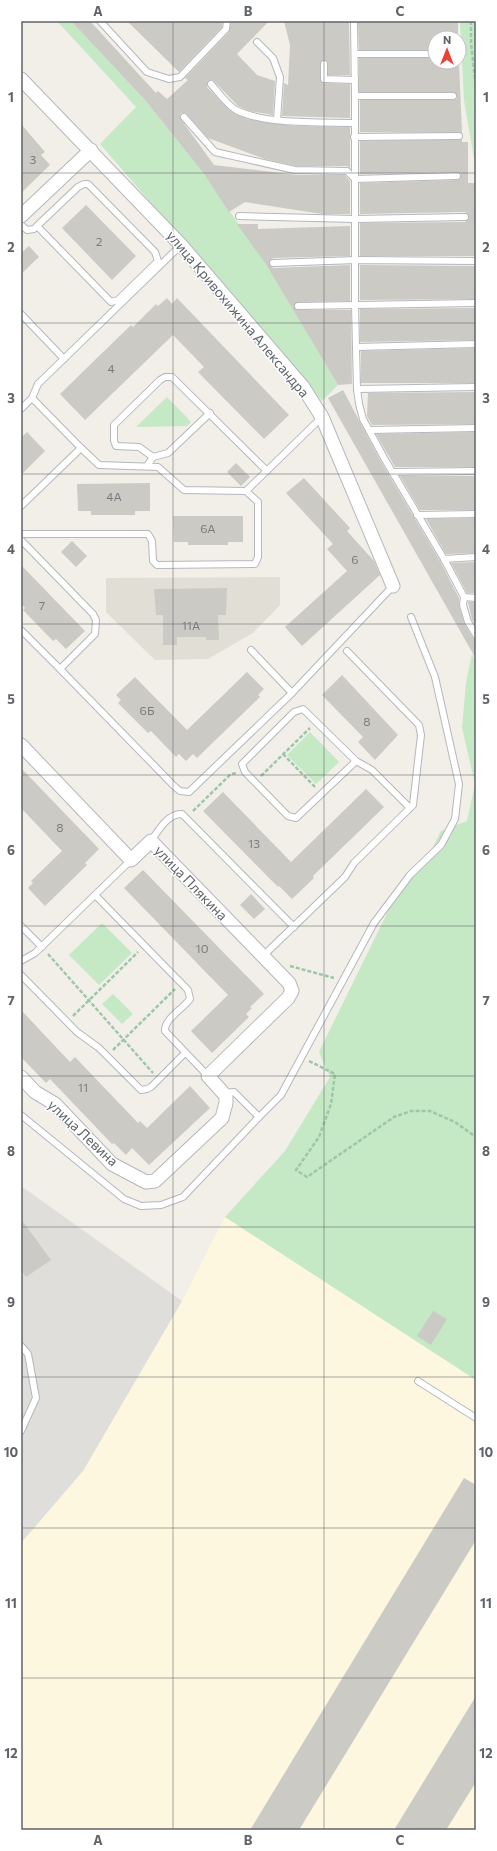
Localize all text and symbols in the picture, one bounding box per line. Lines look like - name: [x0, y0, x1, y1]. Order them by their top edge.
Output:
- text: A: [93, 3, 103, 19]
- text: B: [244, 3, 253, 19]
- text: C: [396, 3, 405, 19]
- north arrow: [427, 30, 467, 70]
- text: N: [443, 33, 451, 46]
- text: 1: [8, 89, 14, 105]
- text: 1: [483, 89, 489, 105]
- house number: 3: [30, 152, 37, 166]
- street label: улица Кривохижина Александра: [164, 227, 313, 401]
- house number: 2: [96, 234, 103, 248]
- text: 2: [7, 239, 15, 255]
- text: 2: [482, 239, 490, 255]
- house number: 4: [107, 361, 115, 375]
- text: 3: [7, 390, 15, 406]
- text: 3: [482, 390, 490, 406]
- house number: 4А: [106, 489, 122, 503]
- house number: 6А: [200, 521, 216, 535]
- text: 4: [7, 541, 15, 557]
- text: 4: [482, 541, 490, 557]
- house number: 6: [351, 552, 359, 566]
- house number: 7: [39, 598, 45, 612]
- house number: 11А: [182, 618, 200, 632]
- text: 5: [7, 691, 15, 707]
- text: 5: [482, 691, 490, 707]
- house number: 6Б: [140, 703, 155, 717]
- house number: 8: [363, 714, 371, 728]
- house number: 8: [56, 820, 64, 834]
- house number: 13: [248, 836, 260, 850]
- text: 6: [7, 842, 15, 858]
- street label: улица Плякина: [151, 842, 231, 924]
- text: 6: [482, 842, 490, 858]
- house number: 10: [196, 941, 209, 955]
- text: 7: [7, 992, 15, 1008]
- text: 7: [482, 992, 490, 1008]
- house number: 11: [78, 1080, 88, 1094]
- street label: улица Левина: [45, 1096, 122, 1169]
- text: 8: [7, 1143, 15, 1159]
- text: 8: [482, 1143, 490, 1159]
- text: 9: [7, 1294, 15, 1310]
- text: 9: [482, 1294, 490, 1310]
- text: 10: [4, 1444, 19, 1460]
- text: 10: [479, 1444, 494, 1460]
- text: 11: [5, 1595, 17, 1611]
- text: 11: [480, 1595, 492, 1611]
- text: 12: [4, 1745, 18, 1761]
- text: 12: [479, 1745, 493, 1761]
- text: A: [93, 1832, 103, 1848]
- text: B: [244, 1832, 253, 1848]
- text: C: [396, 1832, 405, 1848]

